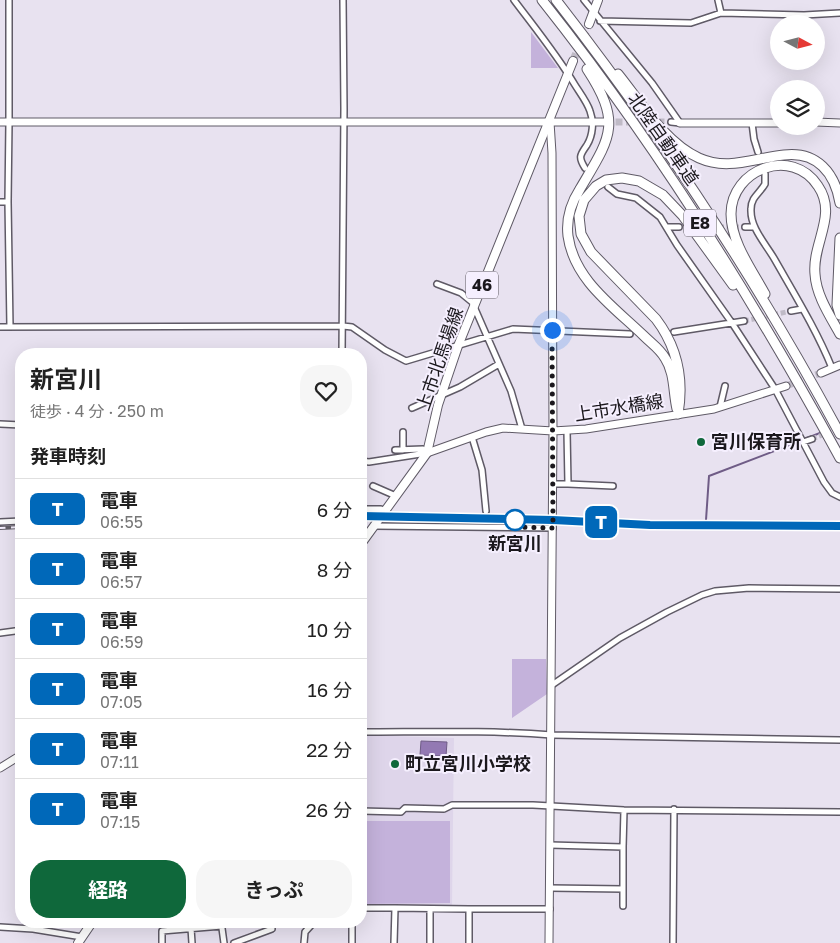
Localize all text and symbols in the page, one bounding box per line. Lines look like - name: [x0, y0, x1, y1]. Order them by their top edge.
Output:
- north arrow: [770, 15, 825, 70]
- map controls: [770, 15, 825, 135]
- button: layers: [770, 80, 825, 135]
- street label: 北陸自動車道: [624, 88, 704, 189]
- road number: E8: [684, 210, 716, 237]
- road number: 46: [466, 272, 498, 298]
- street label: 上市北馬場線: [411, 304, 467, 413]
- your location: [540, 318, 565, 343]
- text: 新宮川: [30, 364, 102, 393]
- button: heart: [300, 365, 352, 417]
- street label: 上市水橋線: [573, 389, 665, 425]
- text: 徒歩 · 4 分 · 250 m: [30, 401, 164, 421]
- place label: 宮川保育所: [711, 430, 801, 452]
- marker: 宮川保育所: [695, 436, 707, 448]
- text: 発車時刻: [30, 444, 106, 467]
- text: 電車: [100, 488, 138, 511]
- text: T: [52, 498, 63, 520]
- text: 6 分: [317, 498, 352, 521]
- line badge: T: [585, 506, 617, 538]
- marker: 新宮川: [504, 509, 526, 531]
- text: T: [595, 511, 607, 533]
- text: 06:55: [100, 512, 143, 532]
- place label: 新宮川: [488, 532, 542, 554]
- text: 電車: [100, 548, 138, 571]
- text: T: [52, 558, 63, 580]
- text: 8 分: [317, 558, 352, 581]
- text: 06:57: [100, 572, 142, 592]
- text: 電車: [100, 608, 138, 631]
- text: T: [52, 618, 63, 640]
- text: 10 分: [307, 618, 352, 641]
- text: 06:59: [100, 632, 143, 652]
- text: 電車: [100, 668, 138, 691]
- text: T: [52, 678, 63, 700]
- text: 16 分: [308, 678, 352, 701]
- text: 07:05: [100, 692, 142, 712]
- text: 電車: [100, 728, 138, 751]
- text: T: [52, 738, 63, 760]
- text: 22 分: [306, 738, 352, 761]
- text: 07:11: [100, 752, 139, 772]
- place label: 町立宮川小学校: [405, 752, 531, 774]
- marker: 町立宮川小学校: [389, 758, 401, 770]
- text: 電車: [100, 788, 138, 811]
- text: T: [52, 798, 63, 820]
- text: 26 分: [306, 798, 352, 821]
- text: 07:15: [100, 812, 140, 832]
- button: 経路: [30, 860, 186, 918]
- button: きっぷ: [196, 860, 352, 918]

